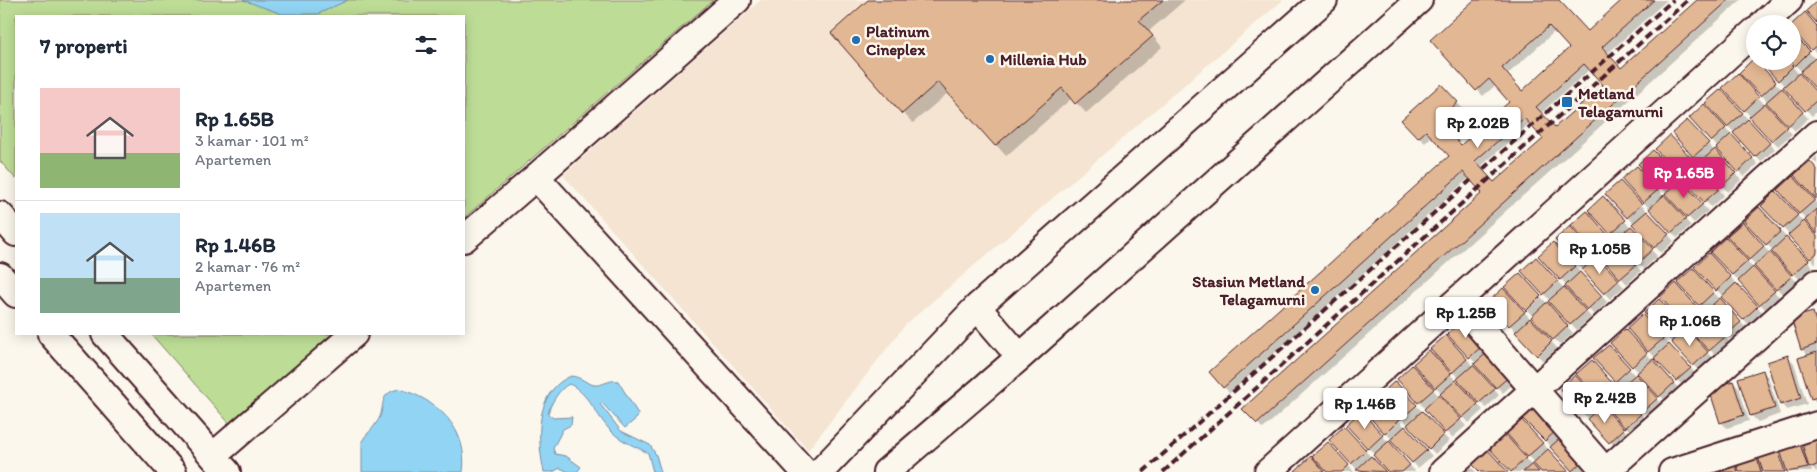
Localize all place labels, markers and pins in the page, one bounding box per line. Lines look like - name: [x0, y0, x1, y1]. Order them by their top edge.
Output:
- place label: Platinum Cineplex: [866, 22, 930, 60]
- marker: Platinum Cineplex: [850, 34, 862, 46]
- place label: Millenia Hub: [1000, 50, 1087, 69]
- marker: Millenia Hub: [984, 53, 996, 65]
- place label: Metland Telagamurni: [1577, 84, 1663, 122]
- marker: Metland Telagamurni: [1560, 95, 1574, 109]
- pin: Rp 2.02B: [1426, 106, 1530, 149]
- pin: Rp 1.65B: [1632, 156, 1736, 199]
- pin: Rp 1.05B: [1548, 232, 1652, 275]
- place label: Stasiun Metland Telagamurni: [1192, 272, 1305, 310]
- marker: Stasiun Metland Telagamurni: [1309, 284, 1321, 296]
- pin: Rp 1.25B: [1414, 296, 1518, 339]
- pin: Rp 1.06B: [1638, 304, 1742, 347]
- pin: Rp 2.42B: [1553, 382, 1657, 424]
- pin: Rp 1.46B: [1313, 388, 1417, 430]

